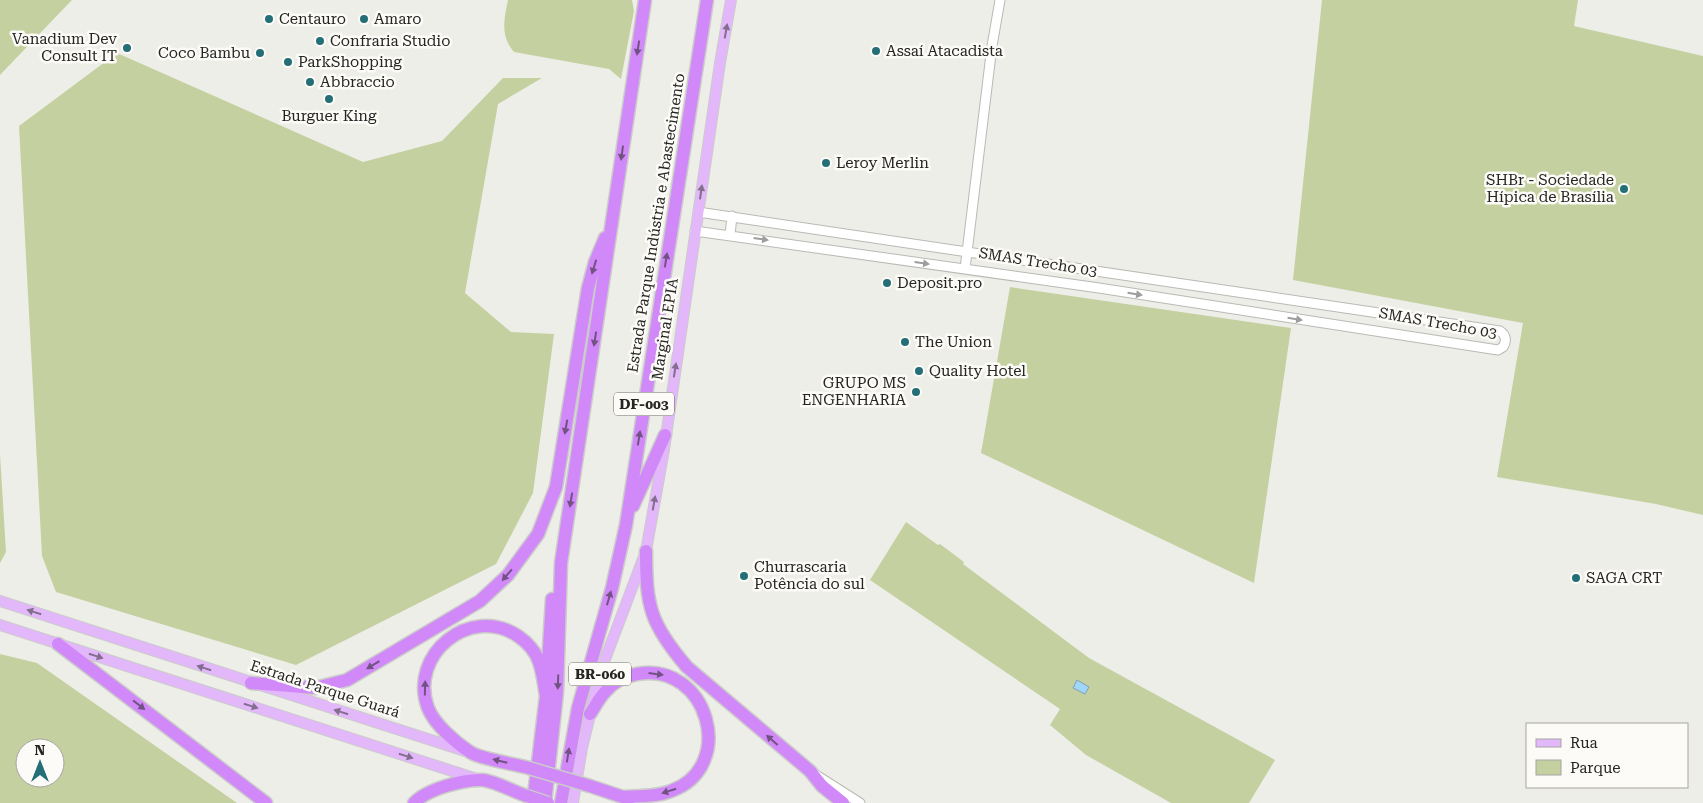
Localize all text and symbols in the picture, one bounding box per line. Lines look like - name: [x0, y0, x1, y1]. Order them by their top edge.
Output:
- place label: Centauro: [279, 10, 346, 28]
- place label: Amaro: [374, 10, 422, 28]
- marker: Centauro: [263, 13, 275, 25]
- marker: Amaro: [358, 13, 370, 25]
- one-way arrow: [722, 23, 730, 39]
- place label: Vanadium Dev Consult IT: [12, 30, 117, 65]
- place label: Confraria Studio: [330, 32, 450, 50]
- marker: Confraria Studio: [314, 35, 326, 47]
- one-way arrow: [633, 41, 641, 57]
- marker: Vanadium Dev Consult IT: [121, 42, 133, 54]
- place label: Assaí Atacadista: [886, 42, 1003, 60]
- place label: Coco Bambu: [158, 44, 251, 62]
- marker: Assaí Atacadista: [870, 45, 882, 57]
- marker: Coco Bambu: [254, 47, 266, 59]
- place label: ParkShopping: [298, 53, 402, 71]
- marker: ParkShopping: [282, 56, 294, 68]
- street label: Estrada Parque Indústria e Abastecimento: [623, 72, 689, 374]
- place label: Abbraccio: [320, 73, 395, 91]
- marker: Abbraccio: [304, 76, 316, 88]
- marker: Burguer King: [323, 93, 335, 105]
- place label: Burguer King: [281, 107, 377, 125]
- one-way arrow: [618, 145, 626, 161]
- place label: Leroy Merlin: [836, 154, 929, 172]
- marker: Leroy Merlin: [820, 157, 832, 169]
- place label: SHBr - Sociedade Hípica de Brasília: [1486, 171, 1614, 206]
- one-way arrow: [697, 183, 705, 199]
- marker: SHBr - Sociedade Hípica de Brasília: [1618, 183, 1630, 195]
- one-way arrow: [753, 236, 769, 244]
- street label: SMAS Trecho 03: [978, 244, 1098, 280]
- one-way arrow: [663, 252, 671, 268]
- one-way arrow: [914, 259, 930, 267]
- one-way arrow: [590, 260, 598, 275]
- place label: Deposit.pro: [897, 274, 982, 292]
- street label: Marginal EPIA: [648, 276, 682, 381]
- marker: Deposit.pro: [881, 277, 893, 289]
- one-way arrow: [1127, 290, 1143, 298]
- street label: SMAS Trecho 03: [1378, 304, 1498, 342]
- one-way arrow: [1288, 315, 1304, 323]
- one-way arrow: [590, 332, 598, 348]
- place label: The Union: [915, 333, 992, 351]
- marker: The Union: [899, 336, 911, 348]
- one-way arrow: [671, 361, 679, 377]
- place label: Quality Hotel: [929, 362, 1026, 380]
- marker: Quality Hotel: [913, 365, 925, 377]
- place label: GRUPO MS ENGENHARIA: [802, 374, 907, 409]
- marker: GRUPO MS ENGENHARIA: [910, 386, 922, 398]
- road number: DF-003: [614, 392, 674, 416]
- one-way arrow: [562, 419, 570, 435]
- one-way arrow: [635, 430, 643, 446]
- one-way arrow: [566, 492, 574, 508]
- one-way arrow: [651, 495, 659, 511]
- place label: Churrascaria Potência do sul: [754, 558, 865, 593]
- one-way arrow: [502, 568, 513, 581]
- place label: SAGA CRT: [1586, 569, 1662, 587]
- marker: Churrascaria Potência do sul: [738, 570, 750, 582]
- marker: SAGA CRT: [1570, 572, 1582, 584]
- one-way arrow: [606, 590, 614, 605]
- one-way arrow: [26, 607, 41, 615]
- one-way arrow: [89, 653, 104, 661]
- street label: Estrada Parque Guará: [248, 656, 402, 722]
- one-way arrow: [366, 661, 381, 669]
- road number: BR-060: [569, 662, 631, 686]
- one-way arrow: [197, 663, 212, 671]
- one-way arrow: [648, 670, 664, 678]
- one-way arrow: [553, 674, 561, 690]
- one-way arrow: [422, 679, 430, 695]
- one-way arrow: [132, 700, 146, 710]
- one-way arrow: [244, 702, 259, 710]
- one-way arrow: [334, 707, 349, 715]
- legend: [1526, 723, 1688, 788]
- one-way arrow: [767, 734, 779, 746]
- text: Rua: [1570, 734, 1598, 752]
- north arrow: [15, 738, 65, 788]
- text: N: [35, 742, 46, 758]
- one-way arrow: [564, 746, 572, 762]
- one-way arrow: [399, 752, 414, 760]
- one-way arrow: [492, 756, 507, 764]
- text: Parque: [1570, 759, 1621, 777]
- one-way arrow: [661, 787, 676, 795]

